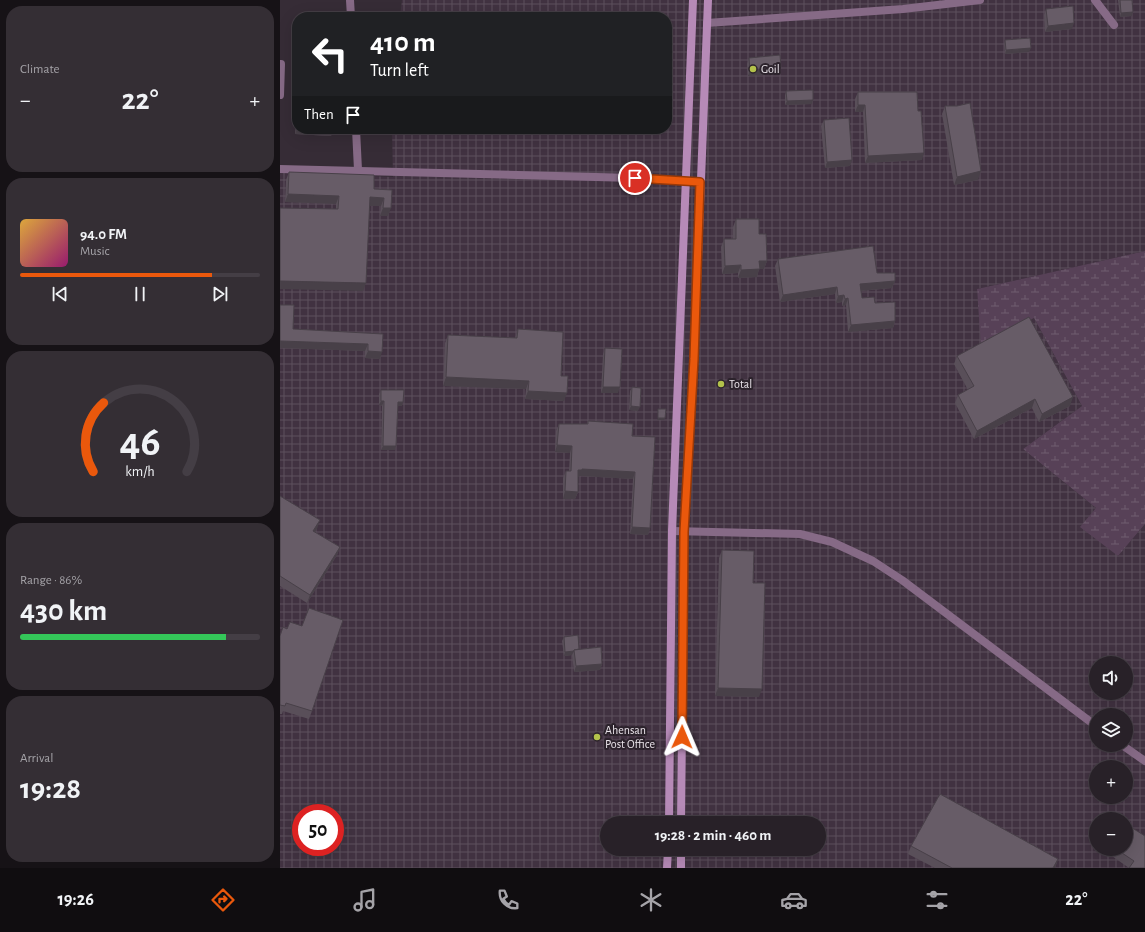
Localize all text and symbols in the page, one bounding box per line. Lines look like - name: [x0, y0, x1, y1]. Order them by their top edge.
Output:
- icon: left: [304, 28, 356, 80]
- text: 410 m: [370, 29, 436, 57]
- text: Turn left: [370, 62, 429, 80]
- text: Climate: [20, 63, 59, 76]
- place label: Goil: [761, 63, 780, 75]
- marker: Goil: [748, 64, 758, 74]
- text: 22°: [121, 85, 159, 115]
- text: −: [20, 89, 31, 111]
- text: +: [249, 89, 260, 111]
- icon: arrive: [342, 104, 364, 126]
- text: Then: [304, 107, 334, 122]
- pin: [618, 161, 652, 195]
- icon: arrive: [624, 167, 646, 189]
- text: 94.0 FM: [80, 227, 127, 242]
- text: Music: [80, 245, 110, 258]
- icon: previous: [49, 283, 71, 305]
- icon: pause: [129, 283, 151, 305]
- icon: next: [209, 283, 231, 305]
- place label: Total: [729, 378, 752, 390]
- marker: Total: [716, 379, 726, 389]
- text: 46: [119, 422, 161, 463]
- text: km/h: [125, 465, 155, 479]
- text: Range · 86%: [20, 574, 82, 587]
- text: 430 km: [20, 596, 107, 626]
- map controls: [1089, 656, 1133, 856]
- button: sound: [1089, 656, 1133, 700]
- button: layers: [1089, 708, 1133, 752]
- position arrow: [661, 716, 703, 758]
- place label: Ahensan Post Office: [605, 724, 655, 750]
- marker: Ahensan Post Office: [592, 732, 602, 742]
- text: Arrival: [20, 752, 53, 765]
- button: +: [1089, 760, 1133, 804]
- text: 19:28: [20, 774, 81, 804]
- speed limit sign: 50: [292, 804, 344, 856]
- button: −: [1089, 812, 1133, 856]
- text: 19:28 · 2 min · 460 m: [655, 828, 771, 843]
- icon: directions: [209, 886, 237, 914]
- icon: music: [351, 886, 379, 914]
- icon: phone: [494, 886, 522, 914]
- icon: climate: [637, 886, 665, 914]
- icon: car: [780, 886, 808, 914]
- icon: filters: [923, 886, 951, 914]
- text: 19:26: [57, 891, 94, 909]
- text: 22°: [1065, 891, 1088, 909]

